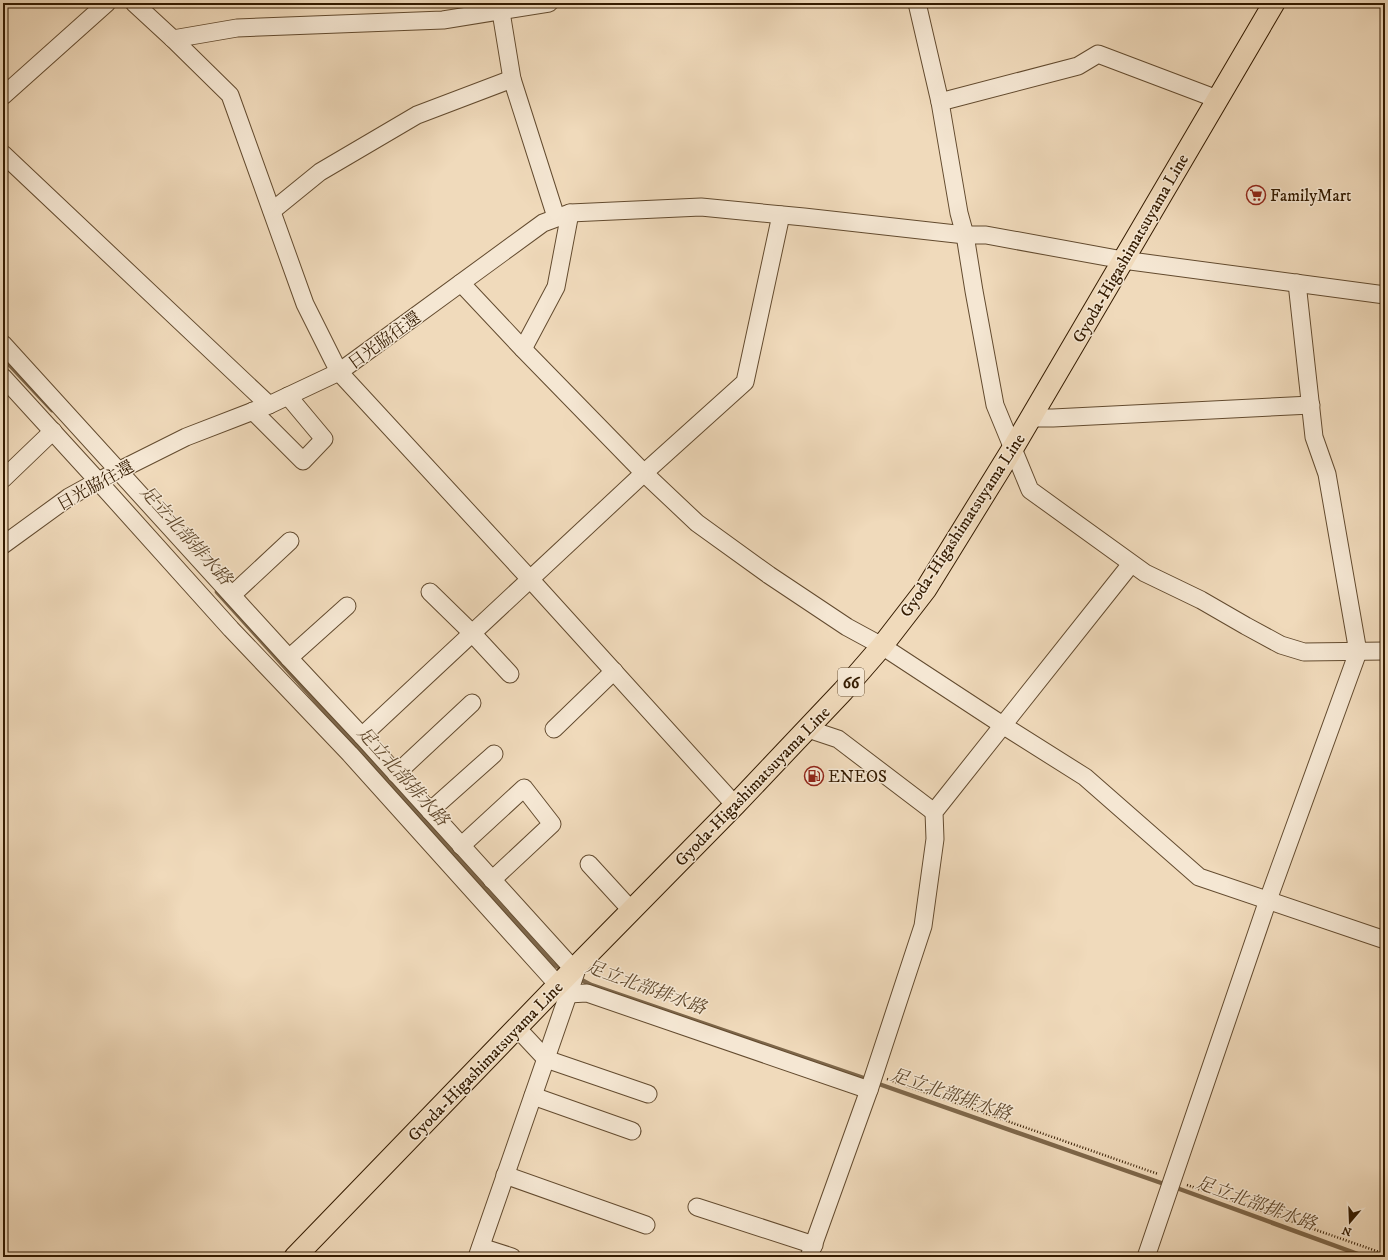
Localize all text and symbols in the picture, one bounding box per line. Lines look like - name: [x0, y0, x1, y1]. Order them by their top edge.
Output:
- street label: Gyoda-Higashimatsuyama Line: [1068, 150, 1194, 347]
- supermarket icon: FamilyMart: [1245, 184, 1267, 206]
- place label: FamilyMart: [1270, 185, 1352, 207]
- street label: 日光脇往還: [344, 307, 425, 375]
- street label: Gyoda-Higashimatsuyama Line: [895, 430, 1031, 622]
- street label: 日光脇往還: [53, 456, 138, 516]
- water label: 足立北部排水路: [135, 481, 237, 591]
- road number: 66: [838, 668, 864, 696]
- street label: Gyoda-Higashimatsuyama Line: [670, 702, 835, 872]
- water label: 足立北部排水路: [352, 722, 454, 832]
- fuel station icon: ENEOS: [803, 765, 825, 787]
- place label: ENEOS: [828, 766, 887, 788]
- water label: 足立北部排水路: [583, 956, 710, 1021]
- street label: Gyoda-Higashimatsuyama Line: [403, 977, 568, 1147]
- water label: 足立北部排水路: [888, 1064, 1016, 1127]
- water label: 足立北部排水路: [1193, 1172, 1320, 1237]
- north arrow: [1330, 1202, 1370, 1242]
- text: N: [1341, 1222, 1354, 1239]

